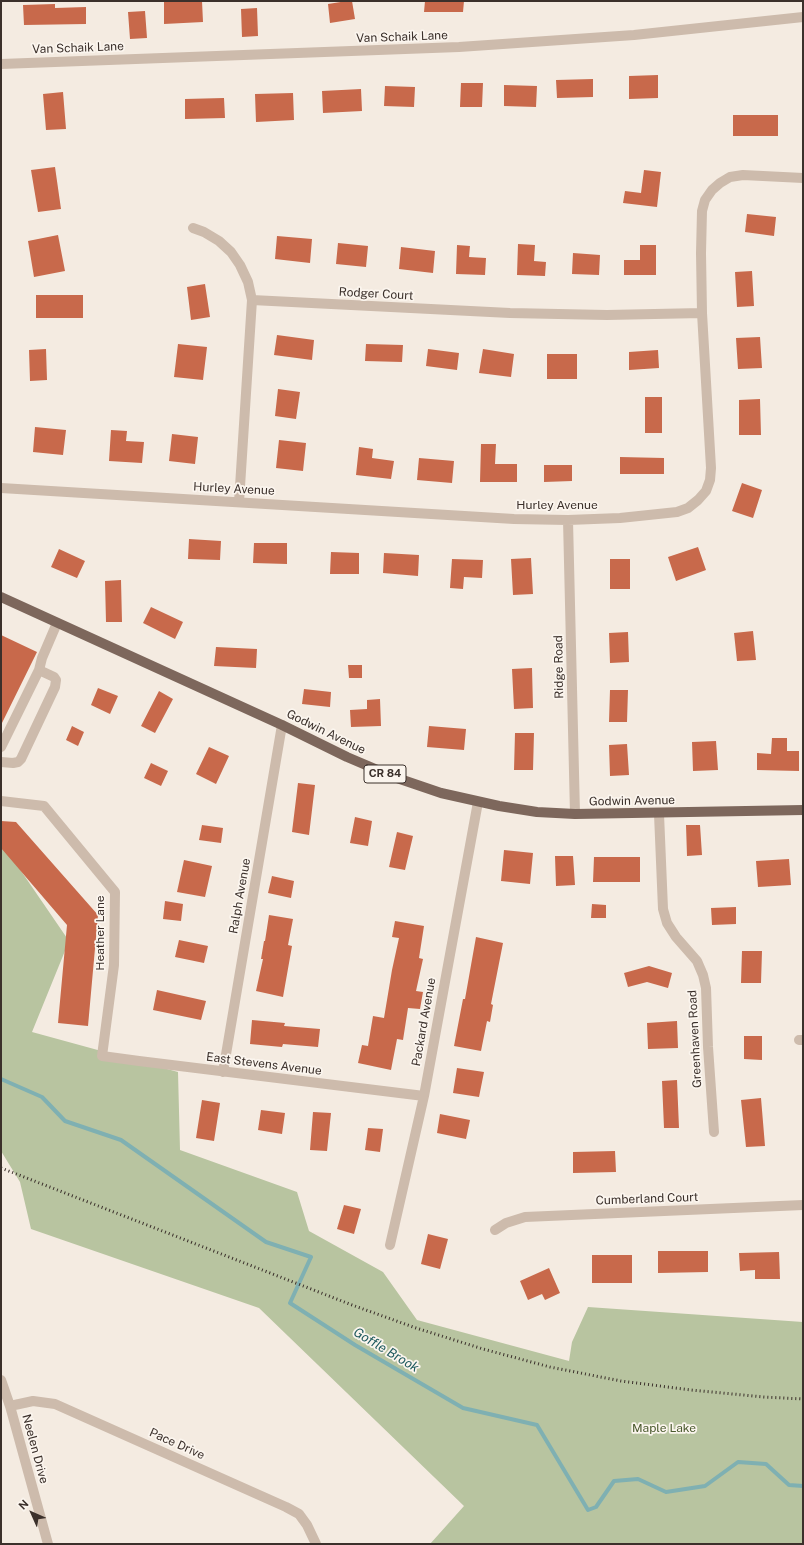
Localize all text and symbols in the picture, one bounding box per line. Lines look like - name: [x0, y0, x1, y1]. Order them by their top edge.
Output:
- street label: Van Schaik Lane: [356, 28, 448, 46]
- street label: Van Schaik Lane: [32, 39, 124, 57]
- street label: Rodger Court: [338, 285, 414, 303]
- street label: Hurley Avenue: [193, 480, 275, 498]
- street label: Hurley Avenue: [516, 498, 598, 512]
- street label: Ridge Road: [551, 635, 567, 699]
- street label: Godwin Avenue: [284, 707, 368, 757]
- road number: CR 84: [364, 765, 406, 783]
- street label: Godwin Avenue: [589, 793, 675, 809]
- street label: Ralph Avenue: [226, 857, 254, 935]
- street label: Heather Lane: [93, 895, 107, 971]
- street label: Packard Avenue: [409, 977, 439, 1067]
- street label: Greenhaven Road: [685, 990, 705, 1088]
- street label: East Stevens Avenue: [205, 1050, 323, 1078]
- street label: Cumberland Court: [595, 1190, 699, 1208]
- water label: Goffle Brook: [350, 1324, 422, 1376]
- street label: Neelen Drive: [19, 1413, 51, 1485]
- park label: Maple Lake: [632, 1421, 696, 1435]
- street label: Pace Drive: [147, 1425, 207, 1463]
- north arrow: [12, 1493, 52, 1533]
- text: N: [16, 1497, 31, 1512]

